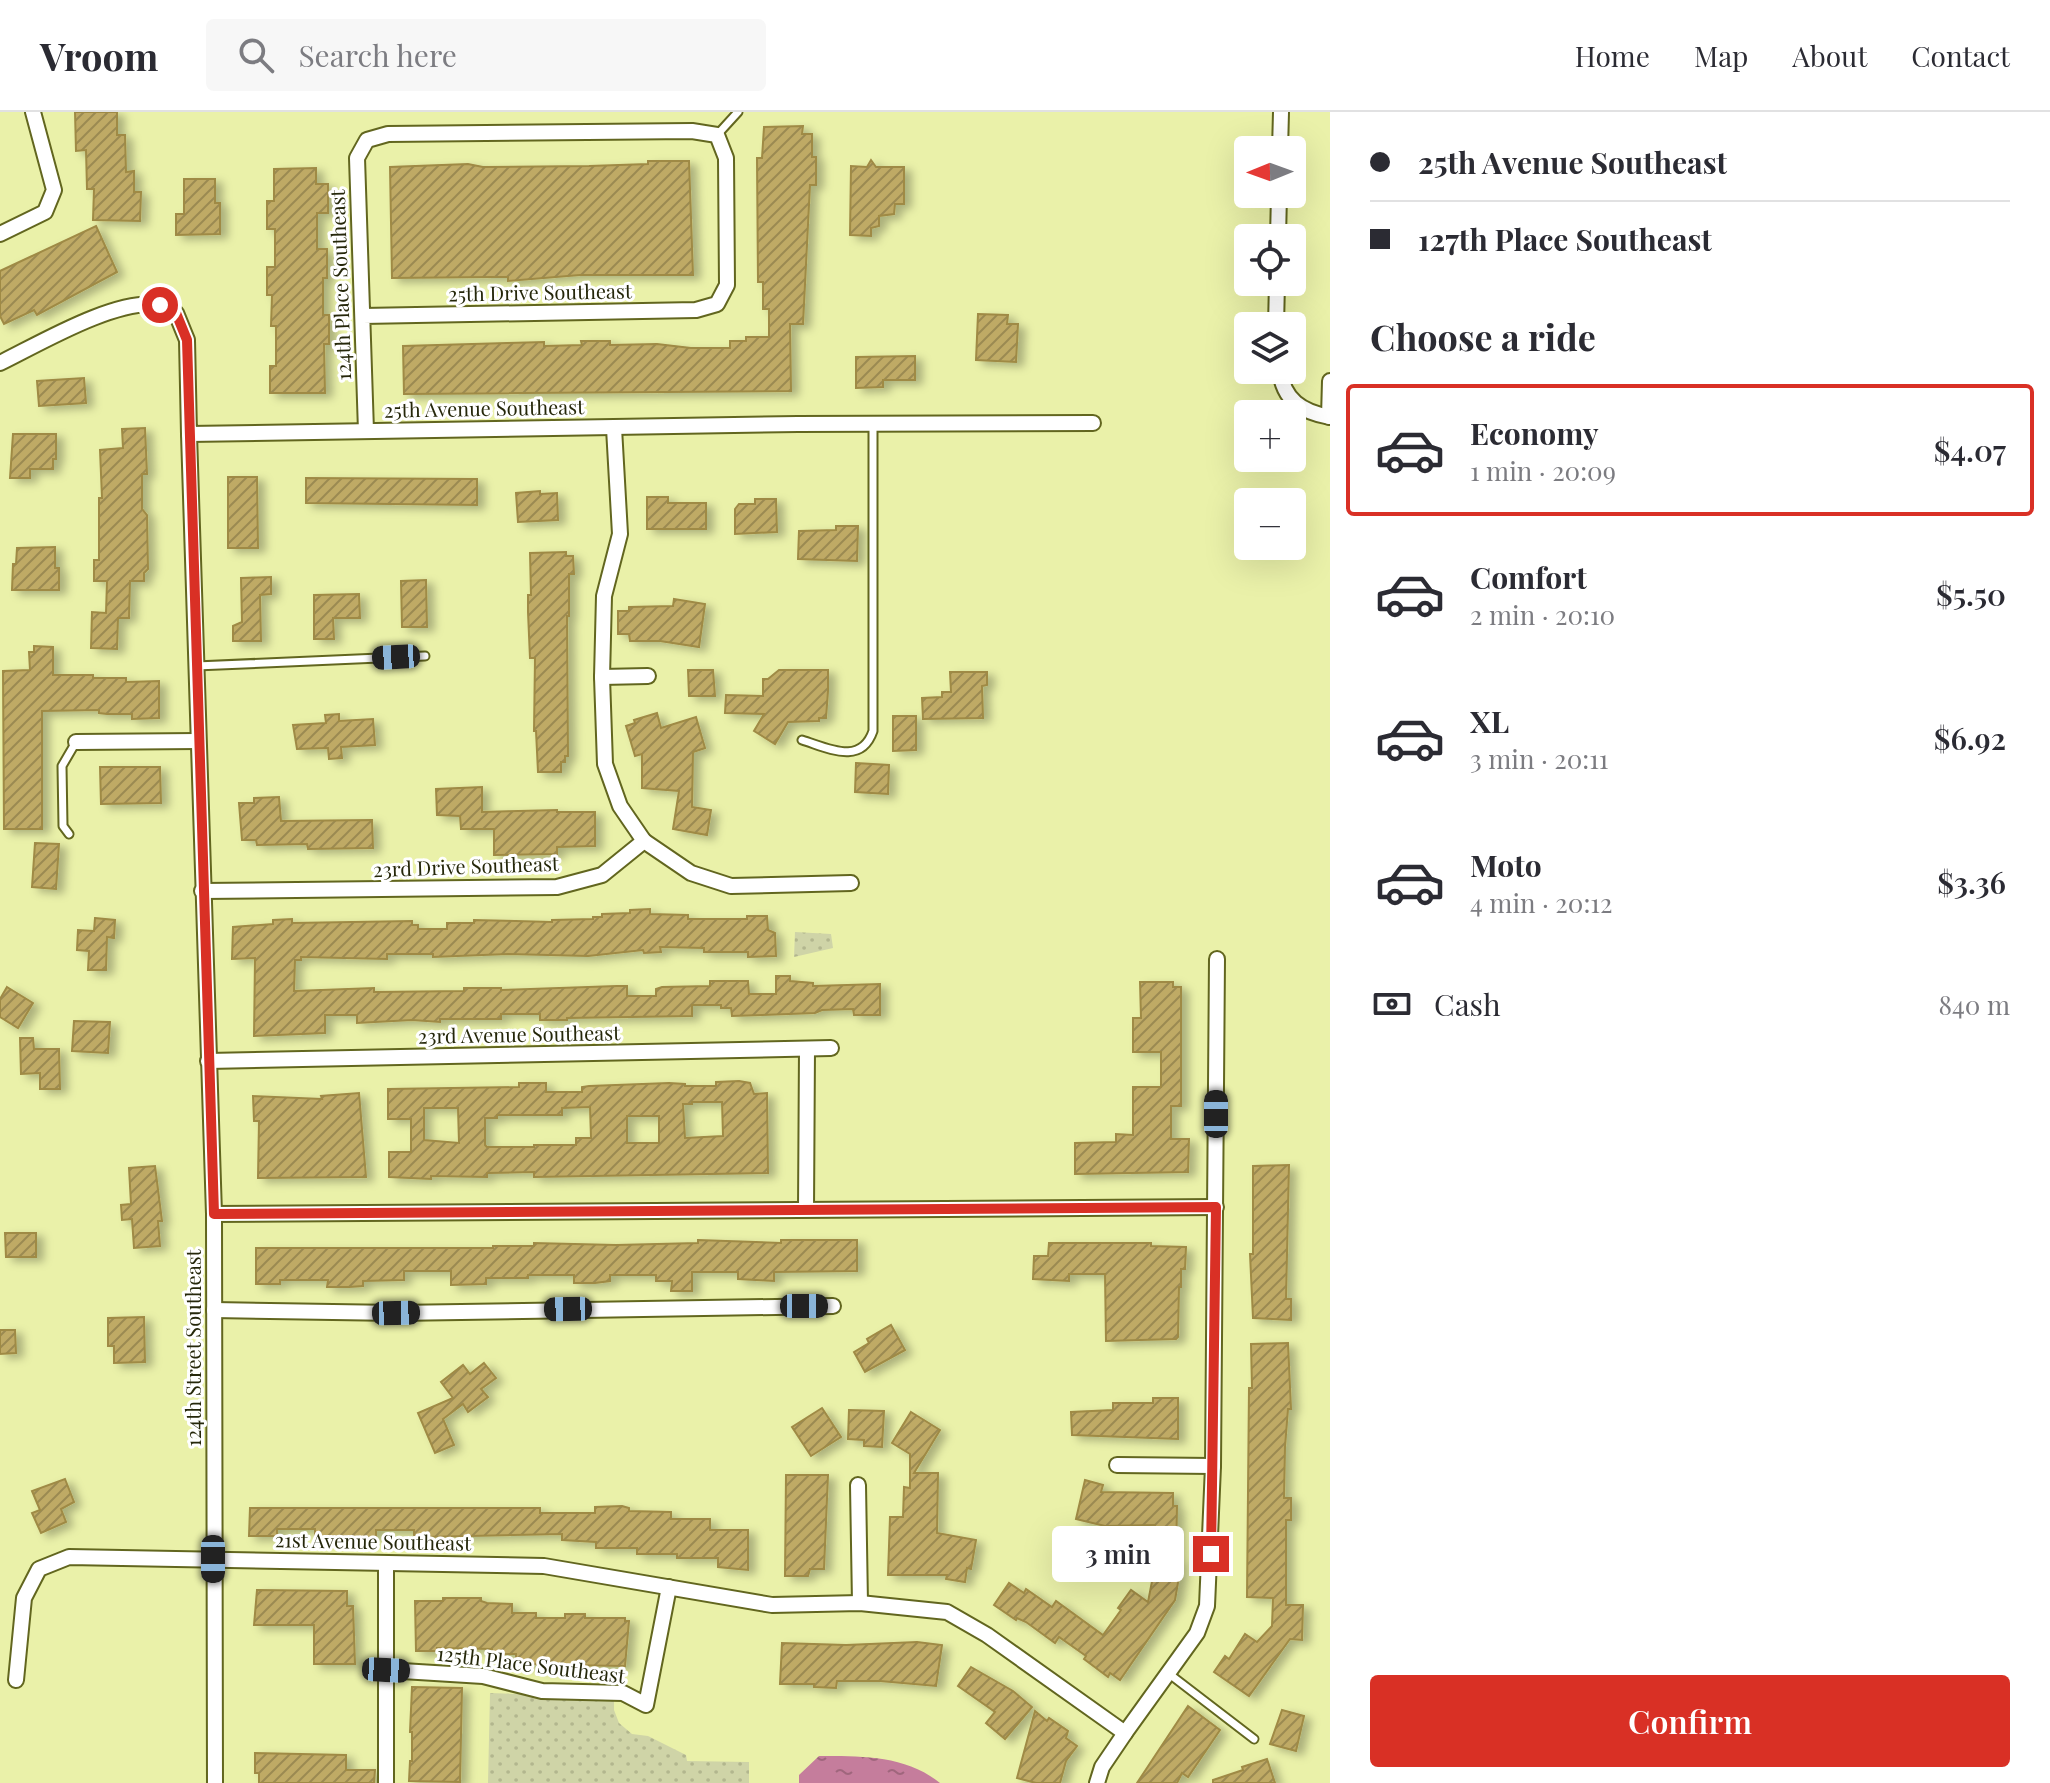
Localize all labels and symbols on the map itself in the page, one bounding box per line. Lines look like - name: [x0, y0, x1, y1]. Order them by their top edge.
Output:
- north arrow: [1234, 136, 1306, 208]
- street label: 124th Place Southeast: [323, 188, 356, 381]
- street label: 25th Drive Southeast: [448, 276, 633, 307]
- route start: [142, 287, 178, 323]
- street label: 25th Avenue Southeast: [384, 392, 585, 423]
- car: [371, 644, 421, 670]
- street label: 23rd Drive Southeast: [373, 849, 560, 882]
- street label: 23rd Avenue Southeast: [418, 1018, 621, 1049]
- car: [1204, 1090, 1228, 1138]
- street label: 124th Street Southeast: [179, 1248, 206, 1447]
- car: [780, 1294, 828, 1318]
- car: [544, 1297, 592, 1321]
- car: [372, 1301, 420, 1325]
- street label: 21st Avenue Southeast: [275, 1525, 472, 1556]
- callout: 3 min: [1051, 1526, 1183, 1582]
- car: [201, 1535, 225, 1583]
- route end: [1193, 1536, 1229, 1572]
- street label: 125th Place Southeast: [436, 1639, 628, 1689]
- car: [361, 1657, 411, 1683]

